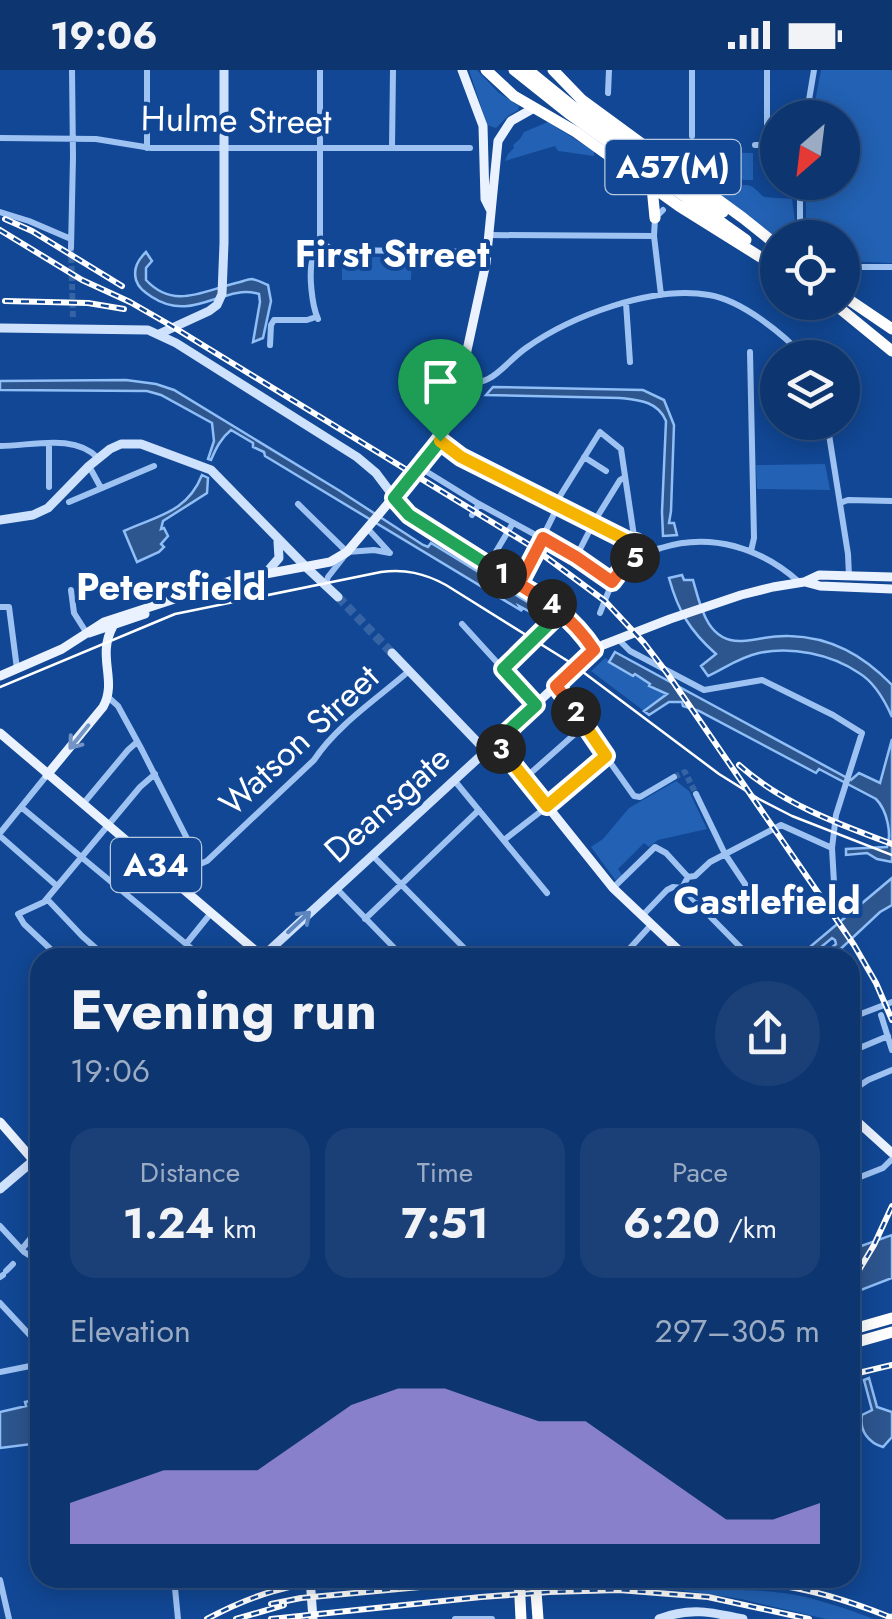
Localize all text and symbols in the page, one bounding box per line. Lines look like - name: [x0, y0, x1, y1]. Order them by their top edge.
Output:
- text: 19:06: [50, 8, 158, 63]
- street label: Hulme Street: [140, 93, 332, 147]
- north arrow: [760, 100, 860, 200]
- map controls: [760, 100, 860, 440]
- road number: A57(M): [606, 140, 740, 194]
- button: locate: [760, 220, 860, 320]
- district label: First Street: [295, 226, 489, 281]
- pin: [398, 339, 483, 442]
- button: layers: [760, 340, 860, 440]
- icon: arrive: [413, 354, 468, 409]
- pin: 5: [610, 533, 660, 583]
- text: 5: [626, 537, 644, 578]
- pin: 1: [477, 549, 527, 599]
- text: 1: [495, 553, 509, 594]
- district label: Petersfield: [76, 559, 266, 614]
- pin: 4: [527, 579, 577, 629]
- text: 4: [542, 583, 562, 624]
- street label: Watson Street: [208, 652, 390, 827]
- pin: 2: [551, 687, 601, 737]
- text: 2: [567, 691, 585, 732]
- one-way arrow: [68, 723, 90, 749]
- pin: 3: [476, 724, 526, 774]
- text: 3: [492, 728, 510, 769]
- street label: Deansgate: [313, 734, 461, 874]
- road number: A34: [111, 838, 201, 892]
- district label: Castlefield: [673, 873, 861, 928]
- one-way arrow: [287, 910, 311, 934]
- text: Evening run: [70, 970, 377, 1050]
- button: share: [715, 981, 820, 1086]
- text: 19:06: [70, 1048, 150, 1094]
- text: Distance: [140, 1152, 240, 1193]
- text: Time: [417, 1152, 473, 1193]
- text: Pace: [672, 1152, 728, 1193]
- text: 1.24: [123, 1193, 215, 1254]
- text: 7:51: [401, 1193, 489, 1254]
- text: 6:20: [623, 1193, 720, 1254]
- text: km: [215, 1208, 257, 1249]
- text: /km: [720, 1208, 777, 1249]
- text: Elevation: [70, 1308, 191, 1354]
- text: 297–305 m: [655, 1308, 820, 1354]

